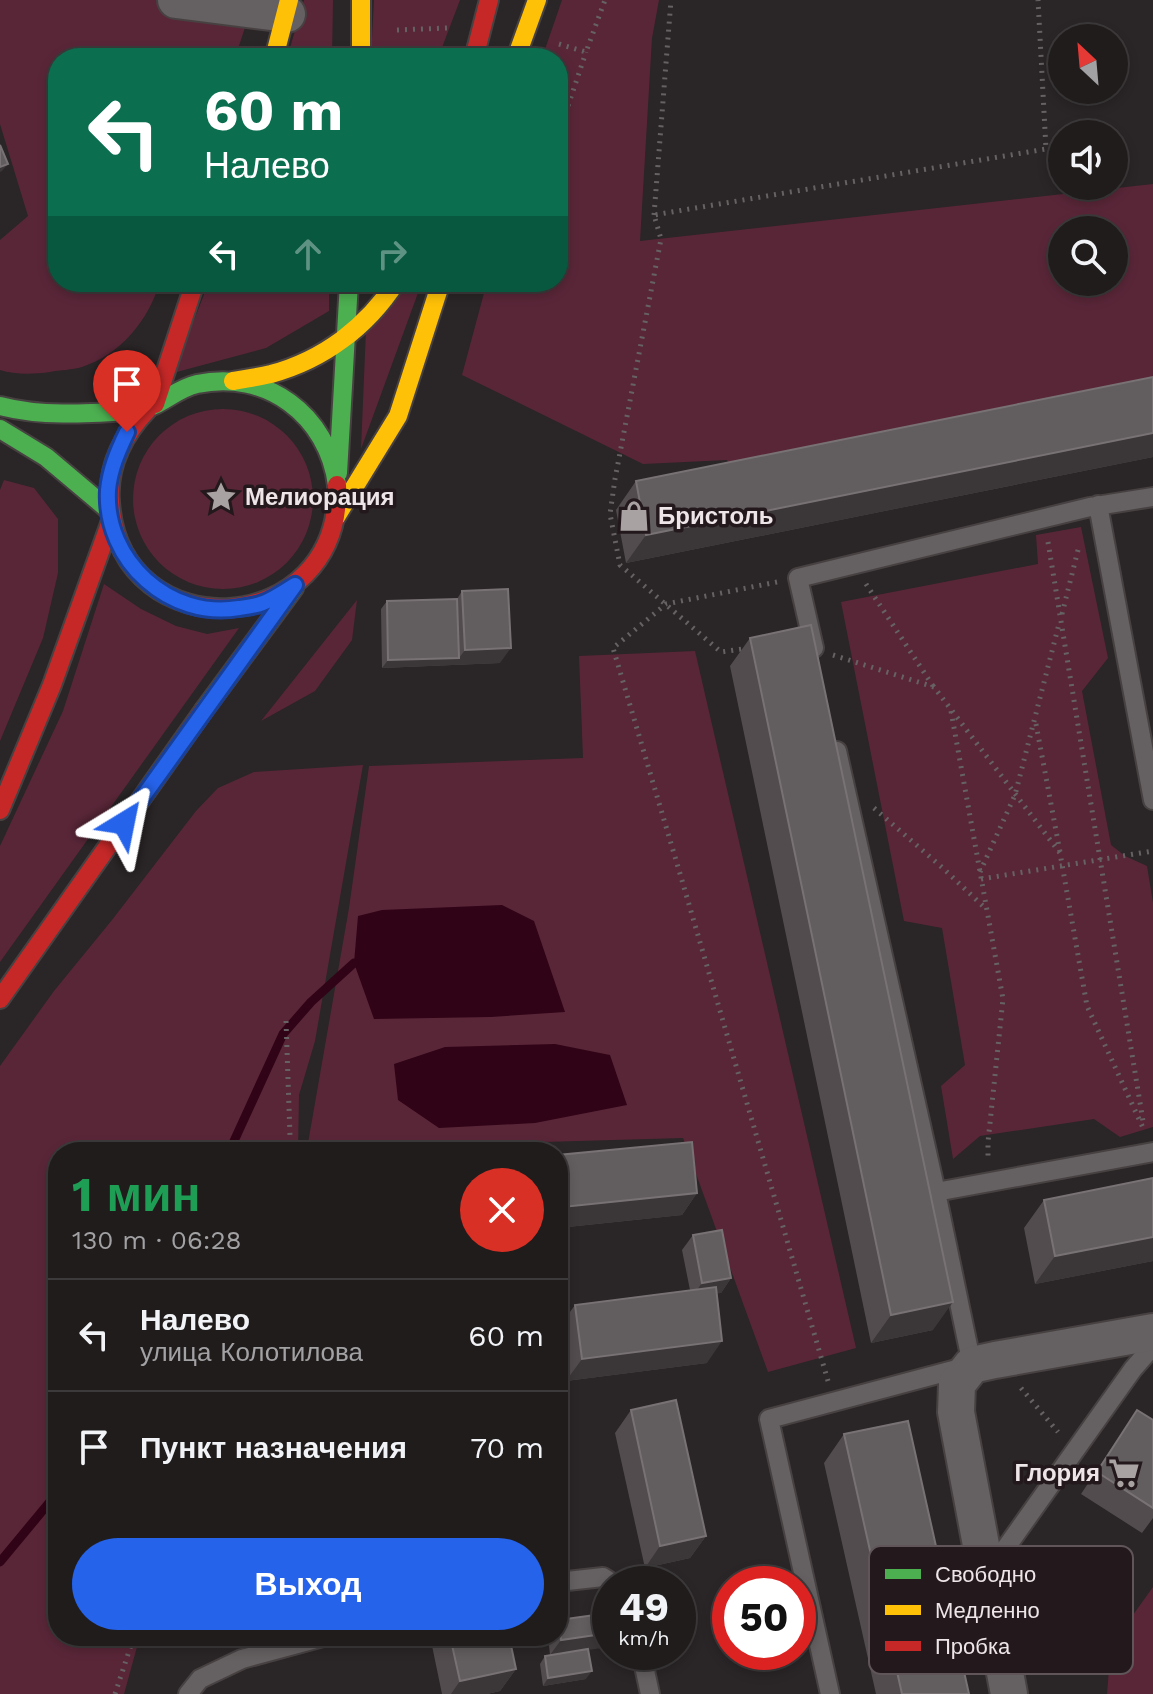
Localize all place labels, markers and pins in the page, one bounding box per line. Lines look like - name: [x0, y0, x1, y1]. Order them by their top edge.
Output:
- pin: [93, 350, 161, 432]
- place icon: Мелиорация: [204, 480, 238, 514]
- place label: Мелиорация: [245, 483, 395, 511]
- shop icon: Бристоль: [617, 499, 651, 533]
- place label: Бристоль: [658, 502, 774, 530]
- supermarket icon: Глория: [1107, 1456, 1141, 1490]
- place label: Глория: [1015, 1459, 1100, 1487]

